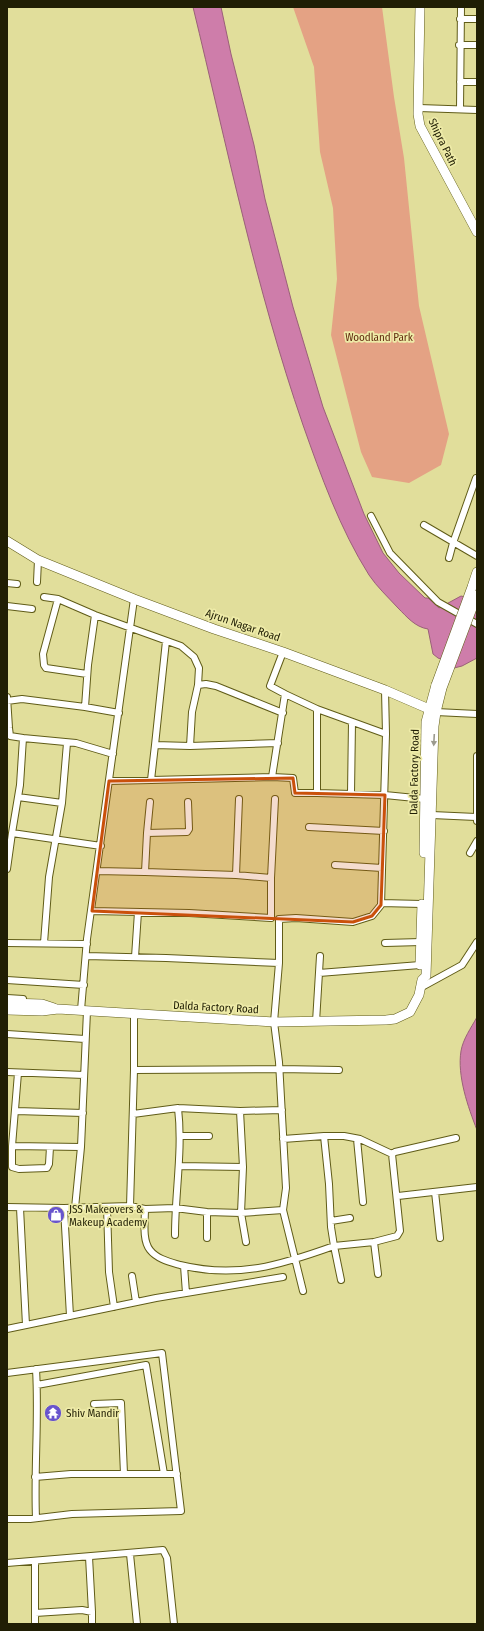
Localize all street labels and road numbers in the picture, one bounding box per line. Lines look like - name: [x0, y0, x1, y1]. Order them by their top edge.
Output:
- street label: Shipra Path: [425, 116, 460, 168]
- street label: Ajrun Nagar Road: [204, 607, 282, 644]
- street label: Dalda Factory Road: [407, 729, 422, 815]
- street label: Dalda Factory Road: [173, 999, 259, 1016]

